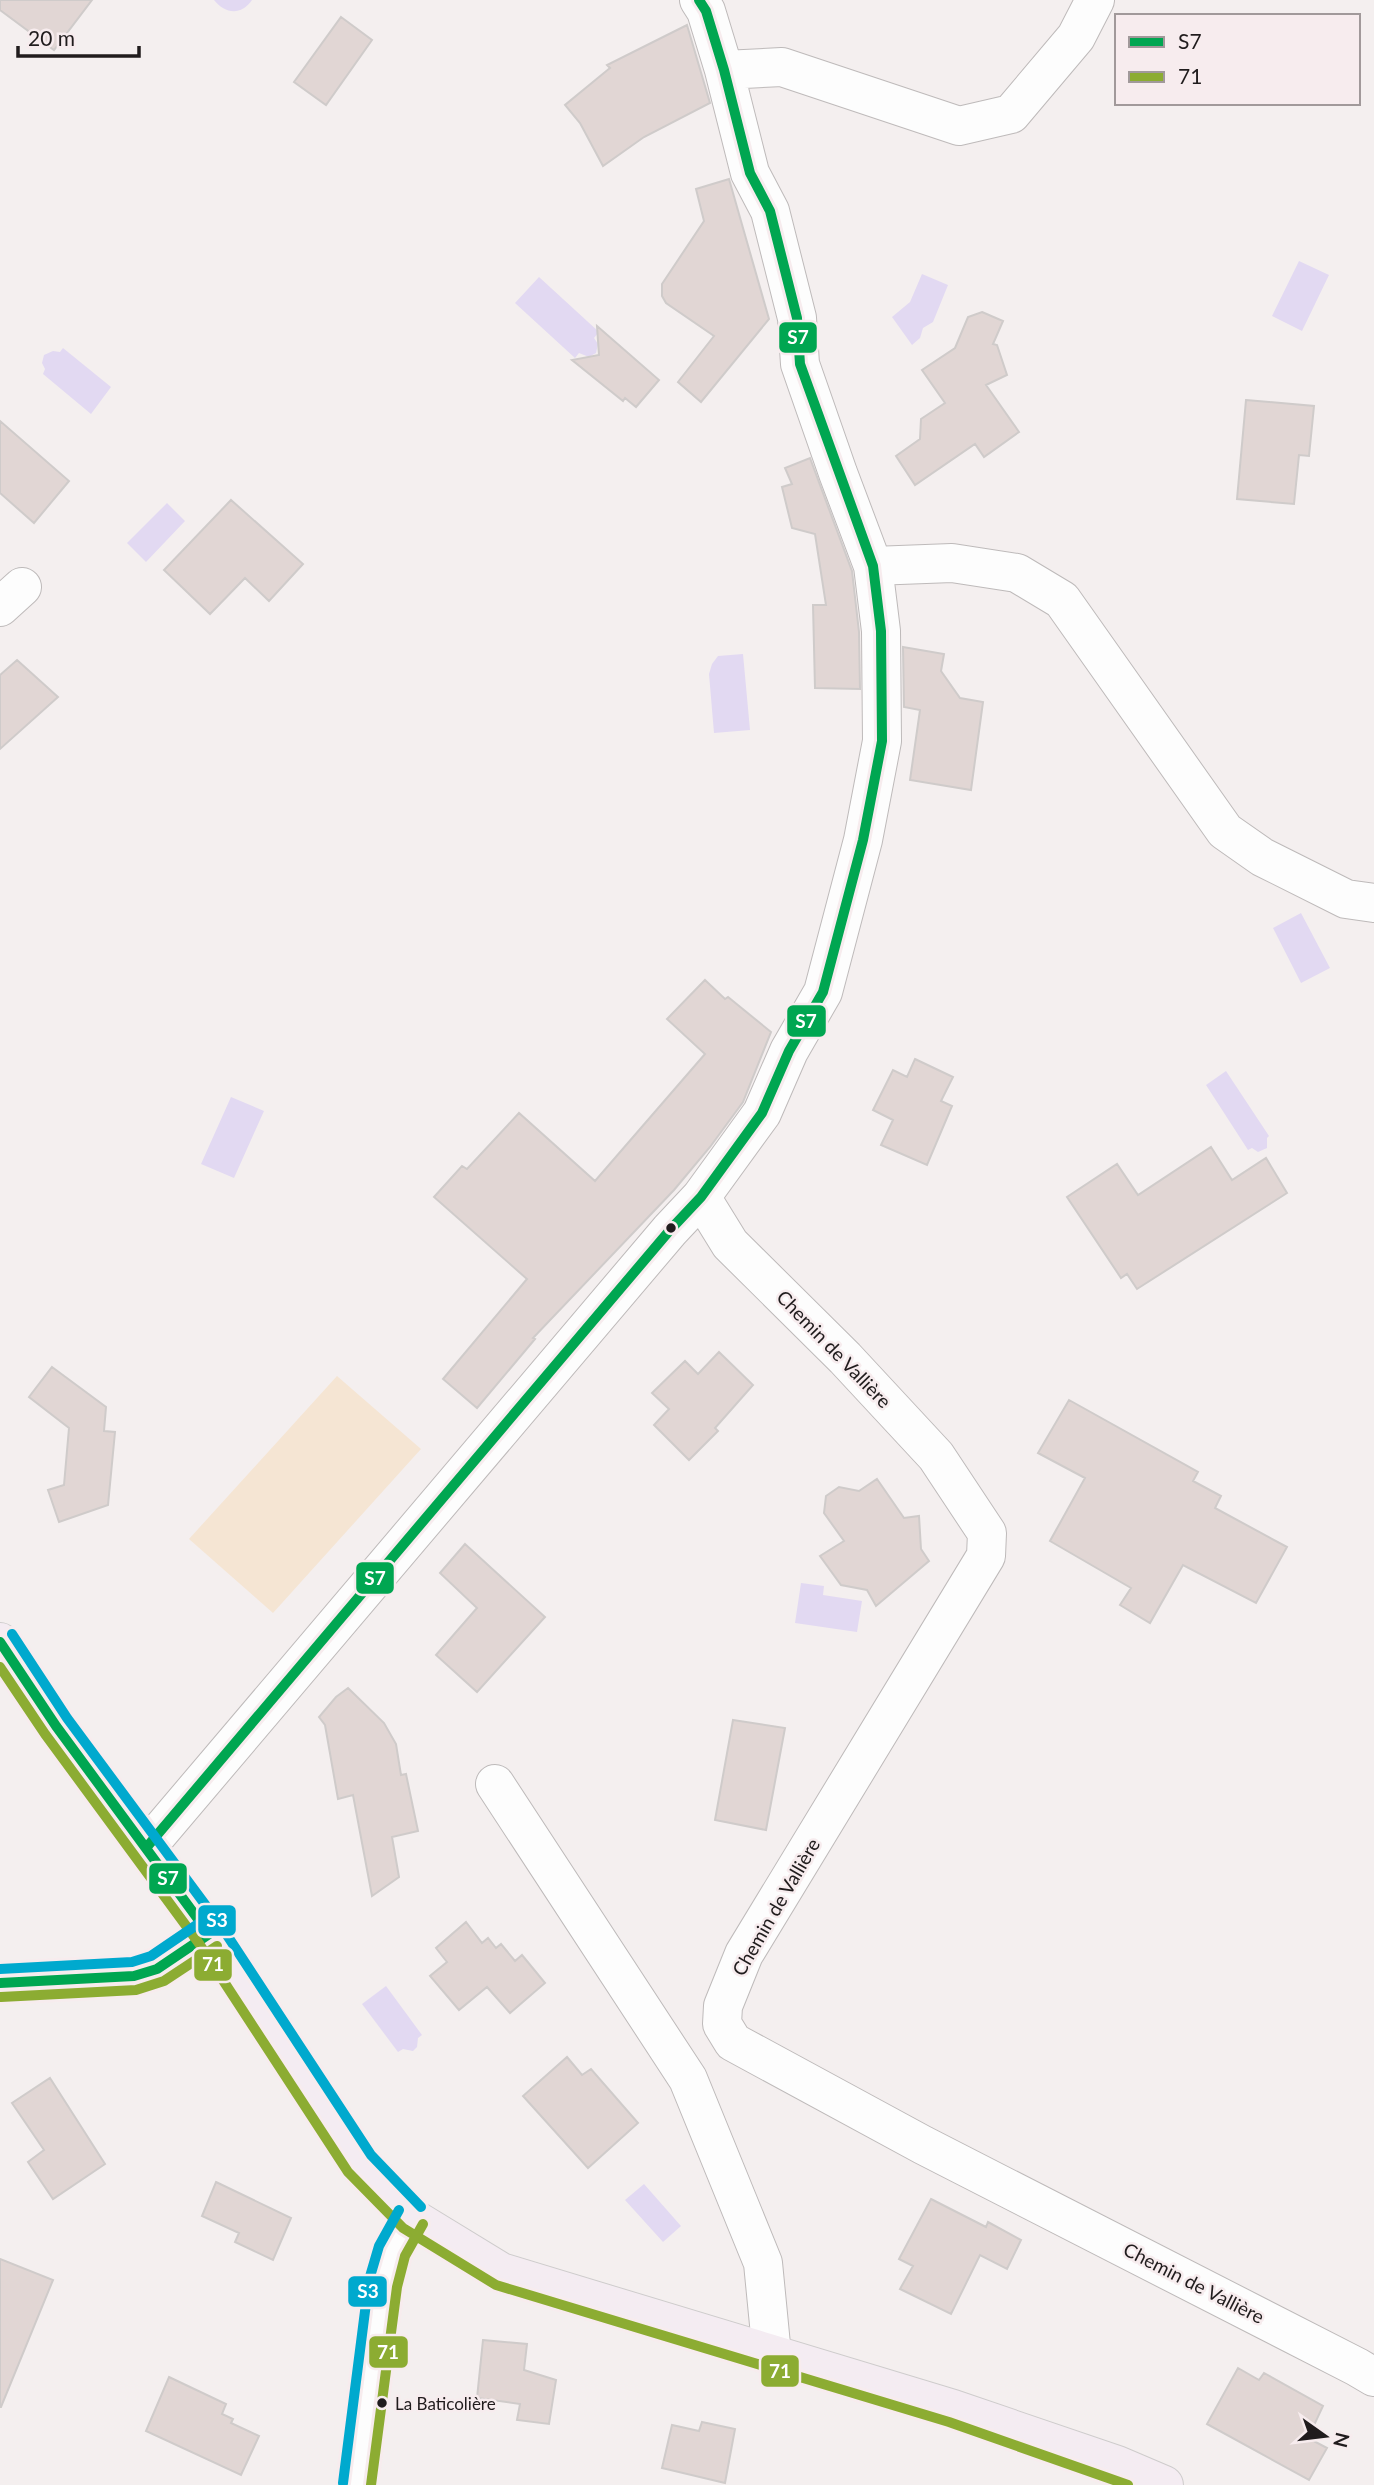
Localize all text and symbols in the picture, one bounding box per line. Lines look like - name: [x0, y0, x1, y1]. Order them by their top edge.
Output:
- scale bar: [18, 14, 138, 58]
- legend: [1115, 14, 1360, 105]
- text: 20 m: [28, 25, 75, 50]
- text: S7: [1178, 28, 1202, 53]
- text: 71: [1178, 63, 1202, 88]
- line badge: S7: [778, 321, 818, 354]
- text: S7: [787, 325, 809, 348]
- line badge: S7: [786, 1004, 827, 1038]
- text: S7: [795, 1009, 817, 1032]
- unlabelled marker: [664, 1221, 678, 1235]
- street label: Chemin de Vallière: [772, 1285, 896, 1412]
- line badge: S7: [355, 1561, 395, 1595]
- text: S7: [364, 1566, 386, 1589]
- street label: Chemin de Vallière: [727, 1834, 824, 1980]
- line badge: S7: [148, 1862, 188, 1895]
- text: S7: [157, 1866, 179, 1889]
- line badge: S3: [197, 1904, 237, 1937]
- text: S3: [206, 1908, 228, 1931]
- line badge: 71: [193, 1948, 233, 1982]
- text: 71: [202, 1952, 224, 1975]
- street label: Chemin de Vallière: [1120, 2237, 1268, 2328]
- line badge: S3: [347, 2275, 388, 2308]
- text: S3: [357, 2279, 379, 2302]
- line badge: 71: [368, 2335, 409, 2369]
- text: 71: [377, 2340, 399, 2363]
- line badge: 71: [760, 2354, 800, 2388]
- text: 71: [769, 2359, 791, 2382]
- place label: La Baticolière: [395, 2393, 496, 2414]
- marker: La Baticolière: [375, 2396, 389, 2410]
- north arrow: [1290, 2401, 1360, 2471]
- text: N: [1329, 2430, 1355, 2450]

